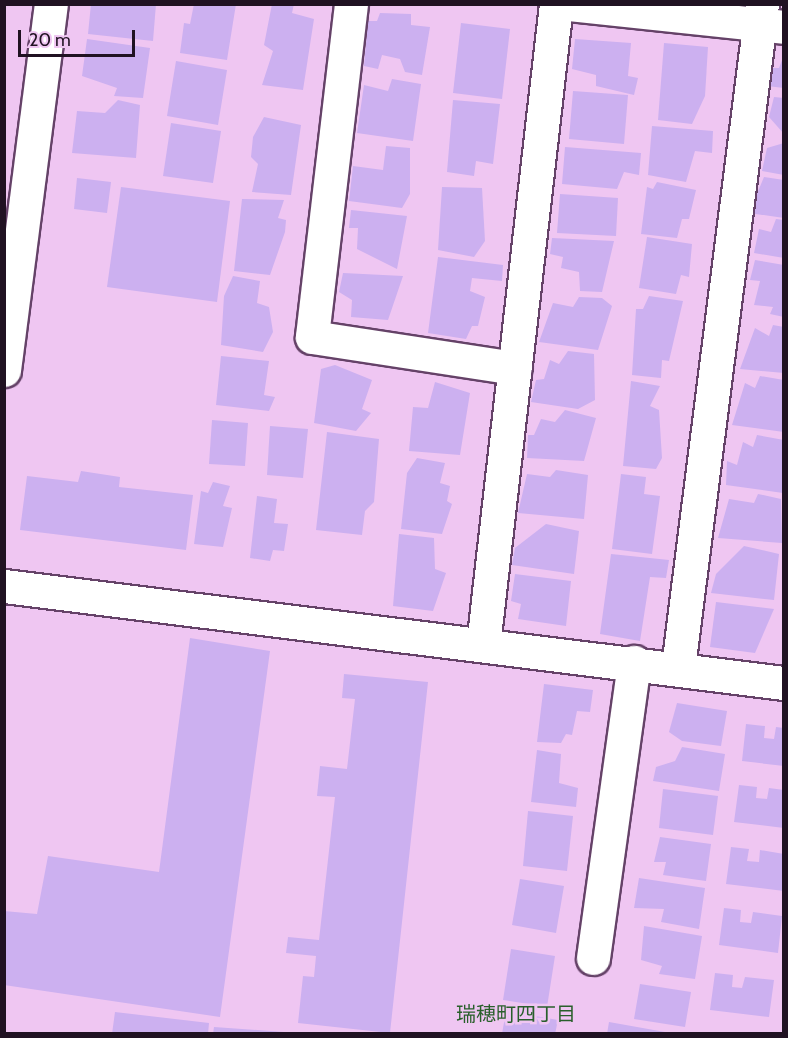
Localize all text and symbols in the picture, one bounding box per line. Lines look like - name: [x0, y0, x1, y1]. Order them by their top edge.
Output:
- scale bar: [21, 18, 138, 56]
- text: 20 m: [29, 29, 71, 51]
- district label: 瑞穂町四丁目: [456, 1002, 576, 1026]

